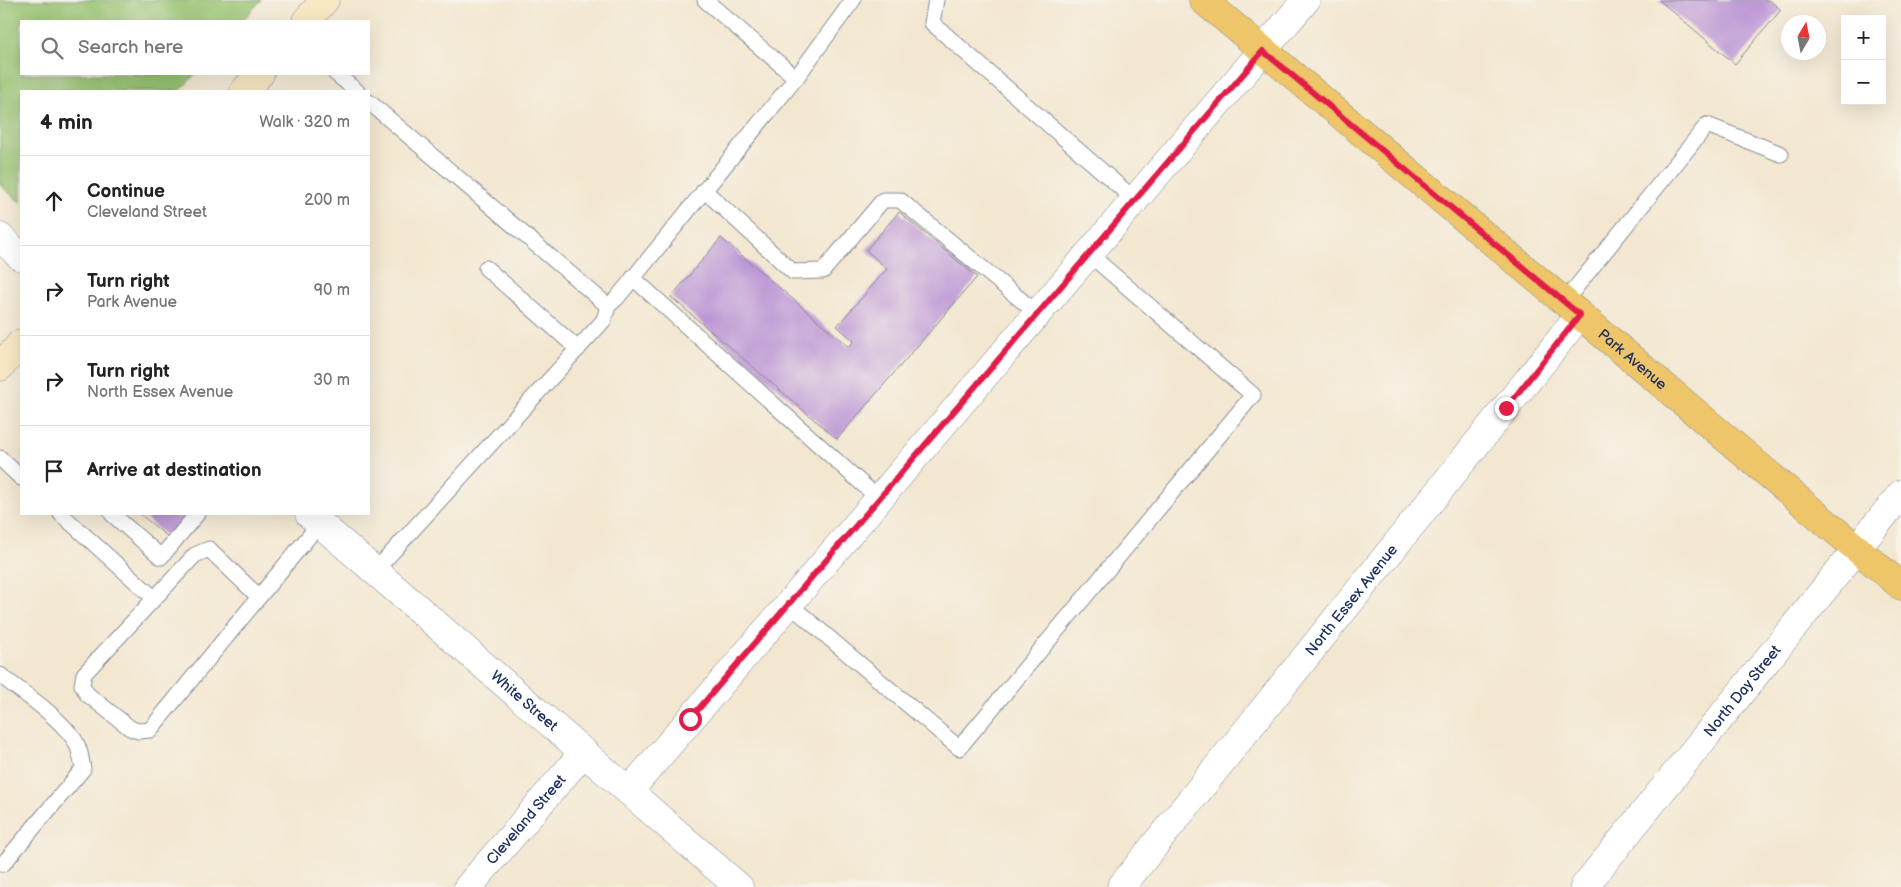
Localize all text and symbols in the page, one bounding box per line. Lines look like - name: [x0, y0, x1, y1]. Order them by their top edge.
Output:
- north arrow: [1781, 15, 1826, 60]
- map controls: [1841, 15, 1886, 105]
- button: +: [1841, 15, 1886, 60]
- search box: [20, 20, 370, 75]
- icon: search: [38, 34, 66, 62]
- text: Search here: [78, 36, 183, 59]
- button: −: [1841, 60, 1886, 105]
- text: 4 min: [40, 110, 93, 135]
- text: Walk · 320 m: [259, 113, 350, 132]
- text: Continue: [87, 180, 165, 203]
- icon: ahead: [40, 187, 68, 215]
- text: 200 m: [304, 191, 350, 210]
- text: Cleveland Street: [87, 203, 207, 222]
- text: Turn right: [87, 270, 170, 293]
- icon: right: [40, 277, 68, 305]
- text: 90 m: [314, 281, 350, 300]
- text: Park Avenue: [87, 293, 177, 312]
- street label: Park Avenue: [1594, 325, 1671, 394]
- text: Turn right: [87, 360, 170, 383]
- icon: right: [40, 367, 68, 395]
- text: 30 m: [313, 371, 350, 390]
- text: North Essex Avenue: [87, 383, 233, 402]
- route end: [1495, 397, 1518, 420]
- icon: arrive: [40, 457, 68, 485]
- text: Arrive at destination: [87, 459, 262, 482]
- street label: North Essex Avenue: [1301, 540, 1402, 659]
- street label: North Day Street: [1700, 641, 1785, 741]
- street label: White Street: [487, 666, 562, 735]
- route start: [679, 708, 702, 731]
- street label: Cleveland Street: [482, 770, 570, 868]

